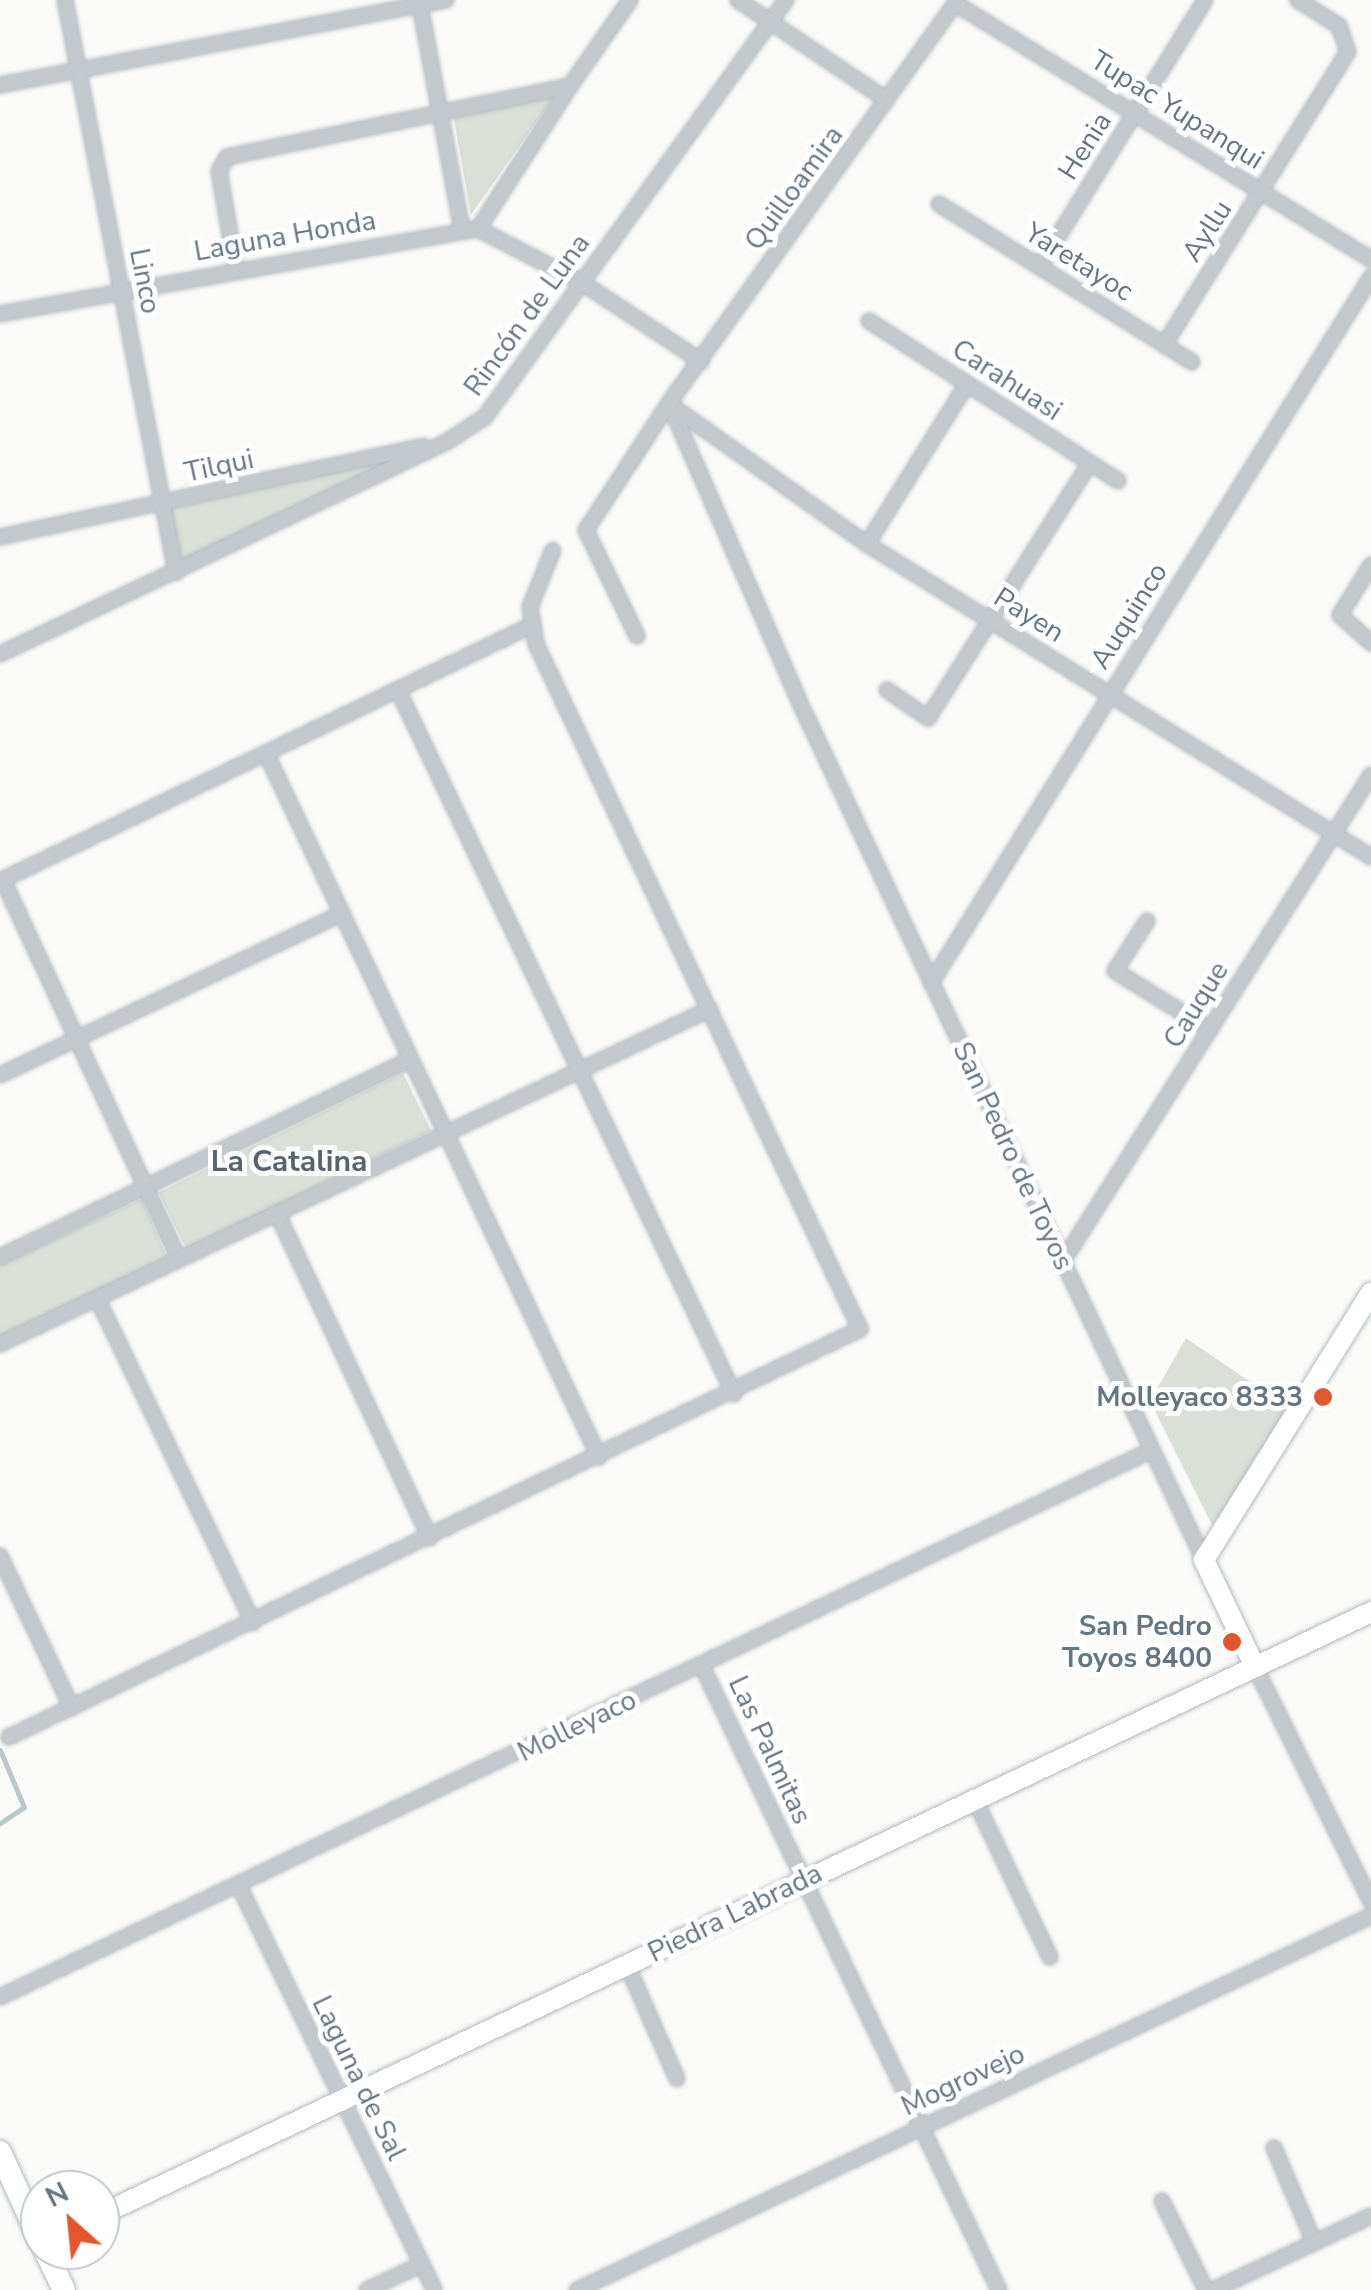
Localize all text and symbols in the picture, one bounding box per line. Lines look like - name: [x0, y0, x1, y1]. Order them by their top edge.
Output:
- street label: Tupac Yupanqui: [1084, 43, 1270, 177]
- street label: Henia: [1051, 106, 1119, 186]
- street label: Quilloamira: [738, 119, 850, 257]
- street label: Ayllu: [1175, 194, 1239, 268]
- street label: Laguna Honda: [191, 203, 379, 269]
- street label: Yaretayoc: [1019, 216, 1139, 308]
- street label: Rincón de Luna: [457, 227, 597, 403]
- street label: Linco: [122, 245, 168, 317]
- street label: Carahuasi: [946, 332, 1068, 428]
- street label: Tilqui: [181, 442, 257, 490]
- street label: Auquinco: [1083, 557, 1175, 675]
- street label: Payen: [988, 580, 1070, 650]
- street label: Cauque: [1156, 955, 1236, 1055]
- street label: San Pedro de Toyos: [945, 1037, 1081, 1275]
- district label: La Catalina: [211, 1144, 367, 1180]
- place label: Molleyaco 8333: [1096, 1380, 1303, 1414]
- marker: Molleyaco 8333: [1312, 1386, 1334, 1408]
- place label: San Pedro Toyos 8400: [1062, 1609, 1212, 1675]
- marker: San Pedro Toyos 8400: [1221, 1631, 1243, 1653]
- street label: Las Palmitas: [721, 1671, 819, 1829]
- street label: Molleyaco: [512, 1683, 642, 1769]
- street label: Piedra Labrada: [642, 1856, 828, 1970]
- street label: Laguna de Sal: [305, 1990, 413, 2166]
- street label: Mogrovejo: [896, 2037, 1030, 2123]
- north arrow: [20, 2170, 120, 2270]
- text: N: [39, 2173, 75, 2217]

